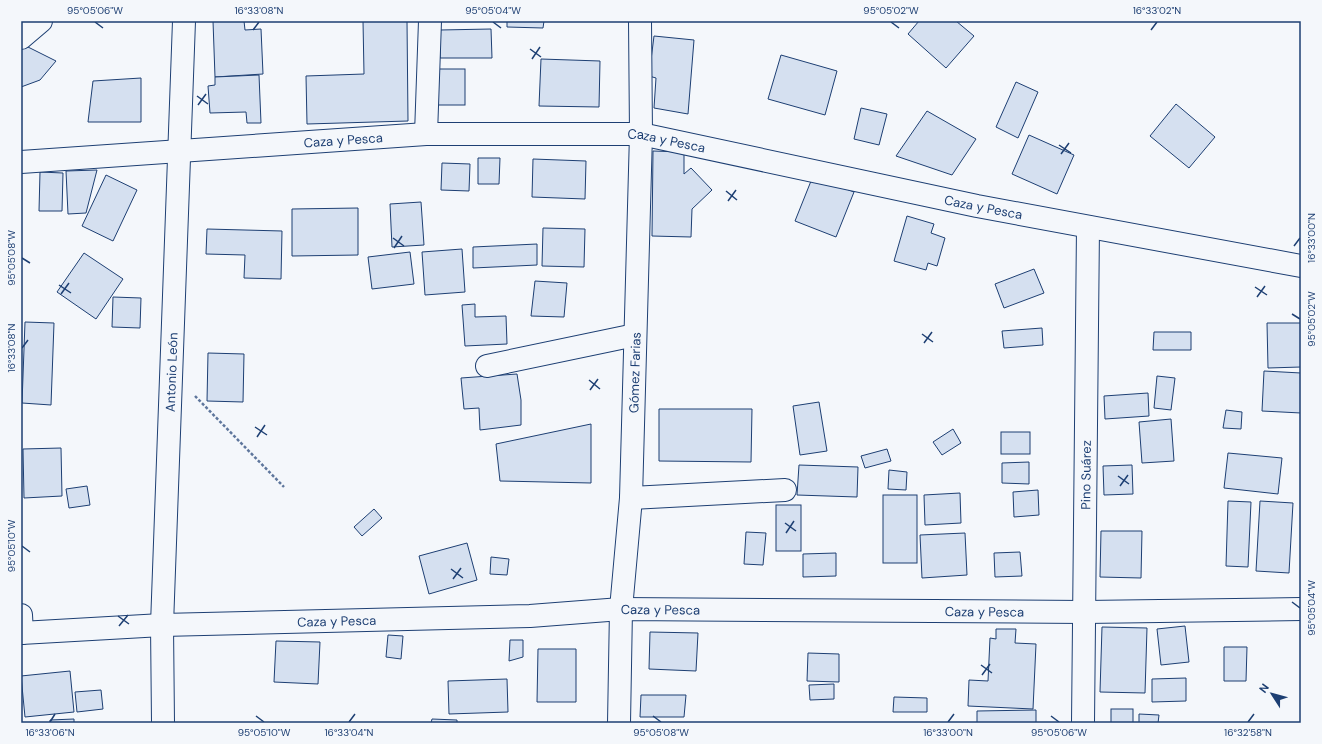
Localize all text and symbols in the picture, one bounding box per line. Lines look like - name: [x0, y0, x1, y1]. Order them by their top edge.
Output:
- text: 95°05'06"W: [67, 4, 123, 17]
- text: 16°33'08"N: [235, 4, 284, 17]
- text: 95°05'04"W: [465, 4, 521, 17]
- text: 95°05'02"W: [863, 4, 919, 17]
- text: 16°33'02"N: [1133, 4, 1181, 17]
- street label: Caza y Pesca: [627, 126, 707, 157]
- street label: Caza y Pesca: [303, 129, 383, 151]
- street label: Caza y Pesca: [943, 191, 1024, 223]
- text: 16°33'00"N: [1305, 213, 1318, 263]
- text: 95°05'08"W: [5, 230, 18, 286]
- text: 95°05'02"W: [1305, 291, 1318, 347]
- text: 16°33'08"N: [5, 323, 18, 372]
- street label: Antonio León: [162, 332, 182, 412]
- street label: Gómez Farias: [625, 332, 645, 413]
- street label: Pino Suárez: [1077, 440, 1095, 510]
- text: 95°05'10"W: [5, 519, 18, 572]
- text: 95°05'04"W: [1305, 580, 1318, 636]
- street label: Caza y Pesca: [621, 601, 700, 619]
- street label: Caza y Pesca: [945, 603, 1024, 621]
- street label: Caza y Pesca: [297, 612, 377, 631]
- north arrow: [1252, 674, 1292, 714]
- text: N: [1256, 681, 1272, 695]
- text: 16°33'06"N: [25, 726, 75, 739]
- text: 95°05'10"W: [238, 726, 291, 739]
- text: 16°33'04"N: [325, 726, 374, 739]
- text: 95°05'08"W: [633, 726, 689, 739]
- text: 16°33'00"N: [923, 726, 973, 739]
- text: 95°05'06"W: [1031, 726, 1087, 739]
- text: 16°32'58"N: [1224, 726, 1272, 739]

